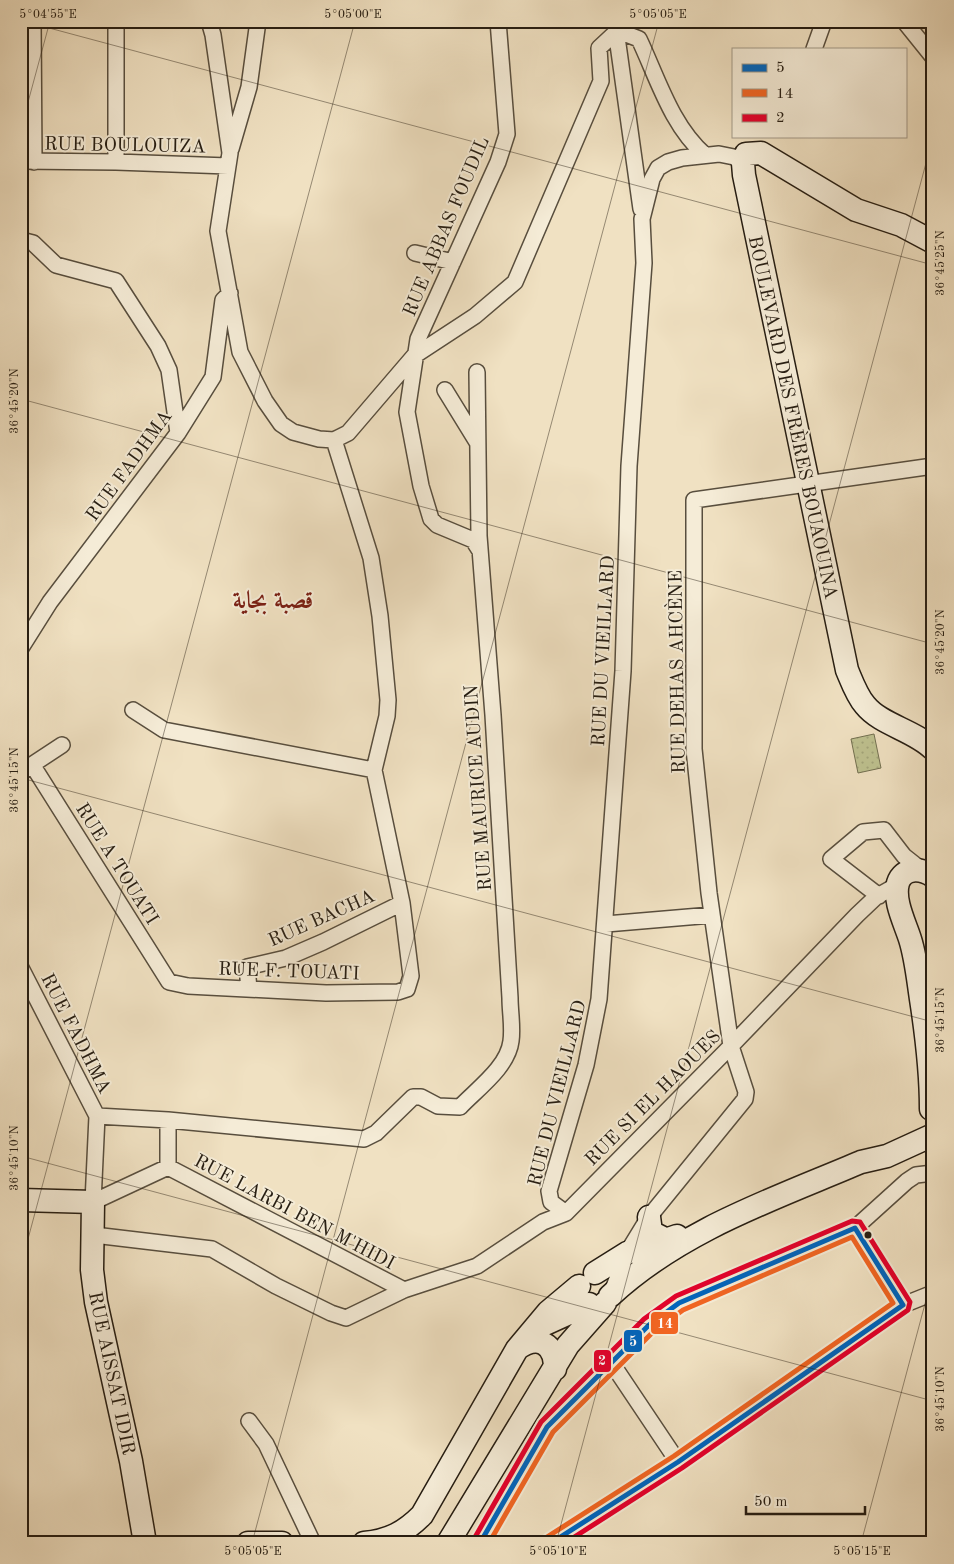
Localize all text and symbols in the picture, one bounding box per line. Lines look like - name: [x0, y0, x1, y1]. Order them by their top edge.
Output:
- text: 5°04'55"E: [19, 8, 77, 21]
- text: 5°05'00"E: [324, 8, 382, 21]
- text: 5°05'05"E: [629, 8, 687, 21]
- legend: [732, 48, 906, 138]
- text: 5: [776, 61, 785, 76]
- text: 14: [776, 87, 793, 102]
- text: 2: [776, 111, 785, 126]
- street label: RUE ABBAS FOUDIL: [401, 134, 494, 320]
- street label: RUE BOULOUIZA: [44, 136, 206, 157]
- text: 36°45'25"N: [934, 230, 947, 296]
- street label: BOULEVARD DES FRÈRES BOUAOUINA: [744, 233, 843, 602]
- text: 36°45'20"N: [8, 368, 21, 434]
- street label: RUE FADHMA: [84, 407, 177, 525]
- street label: RUE DU VIEILLARD: [590, 555, 619, 747]
- street label: RUE DEHAS AHCÈNE: [663, 570, 690, 774]
- district label: قصبة بجاية: [233, 589, 313, 615]
- text: 36°45'20"N: [934, 609, 947, 675]
- street label: RUE MAURICE AUDIN: [463, 684, 496, 892]
- text: 36°45'15"N: [8, 747, 21, 813]
- street label: RUE A TOUATI: [71, 800, 161, 928]
- street label: RUE BACHA: [266, 887, 379, 951]
- street label: RUE F. TOUATI: [218, 961, 360, 984]
- street label: RUE FADHMA: [36, 971, 113, 1098]
- text: 36°45'15"N: [934, 987, 947, 1053]
- street label: RUE DU VIEILLARD: [526, 998, 591, 1189]
- street label: RUE SI EL HAOUES: [582, 1027, 725, 1170]
- text: 36°45'10"N: [8, 1125, 21, 1191]
- street label: RUE LARBI BEN M'HIDI: [190, 1152, 397, 1274]
- unlabelled marker: [863, 1230, 873, 1240]
- street label: RUE AISSAT IDIR: [84, 1290, 137, 1457]
- line badge: 14: [650, 1311, 679, 1335]
- text: 14: [657, 1317, 673, 1331]
- line badge: 5: [623, 1329, 643, 1353]
- text: 5: [629, 1335, 637, 1349]
- line badge: 2: [593, 1349, 612, 1373]
- text: 2: [598, 1354, 606, 1368]
- text: 36°45'10"N: [934, 1366, 947, 1432]
- scale bar: [746, 1484, 865, 1516]
- text: 50 m: [754, 1495, 788, 1510]
- text: 5°05'05"E: [224, 1545, 282, 1558]
- text: 5°05'10"E: [529, 1545, 587, 1558]
- text: 5°05'15"E: [833, 1545, 891, 1558]

